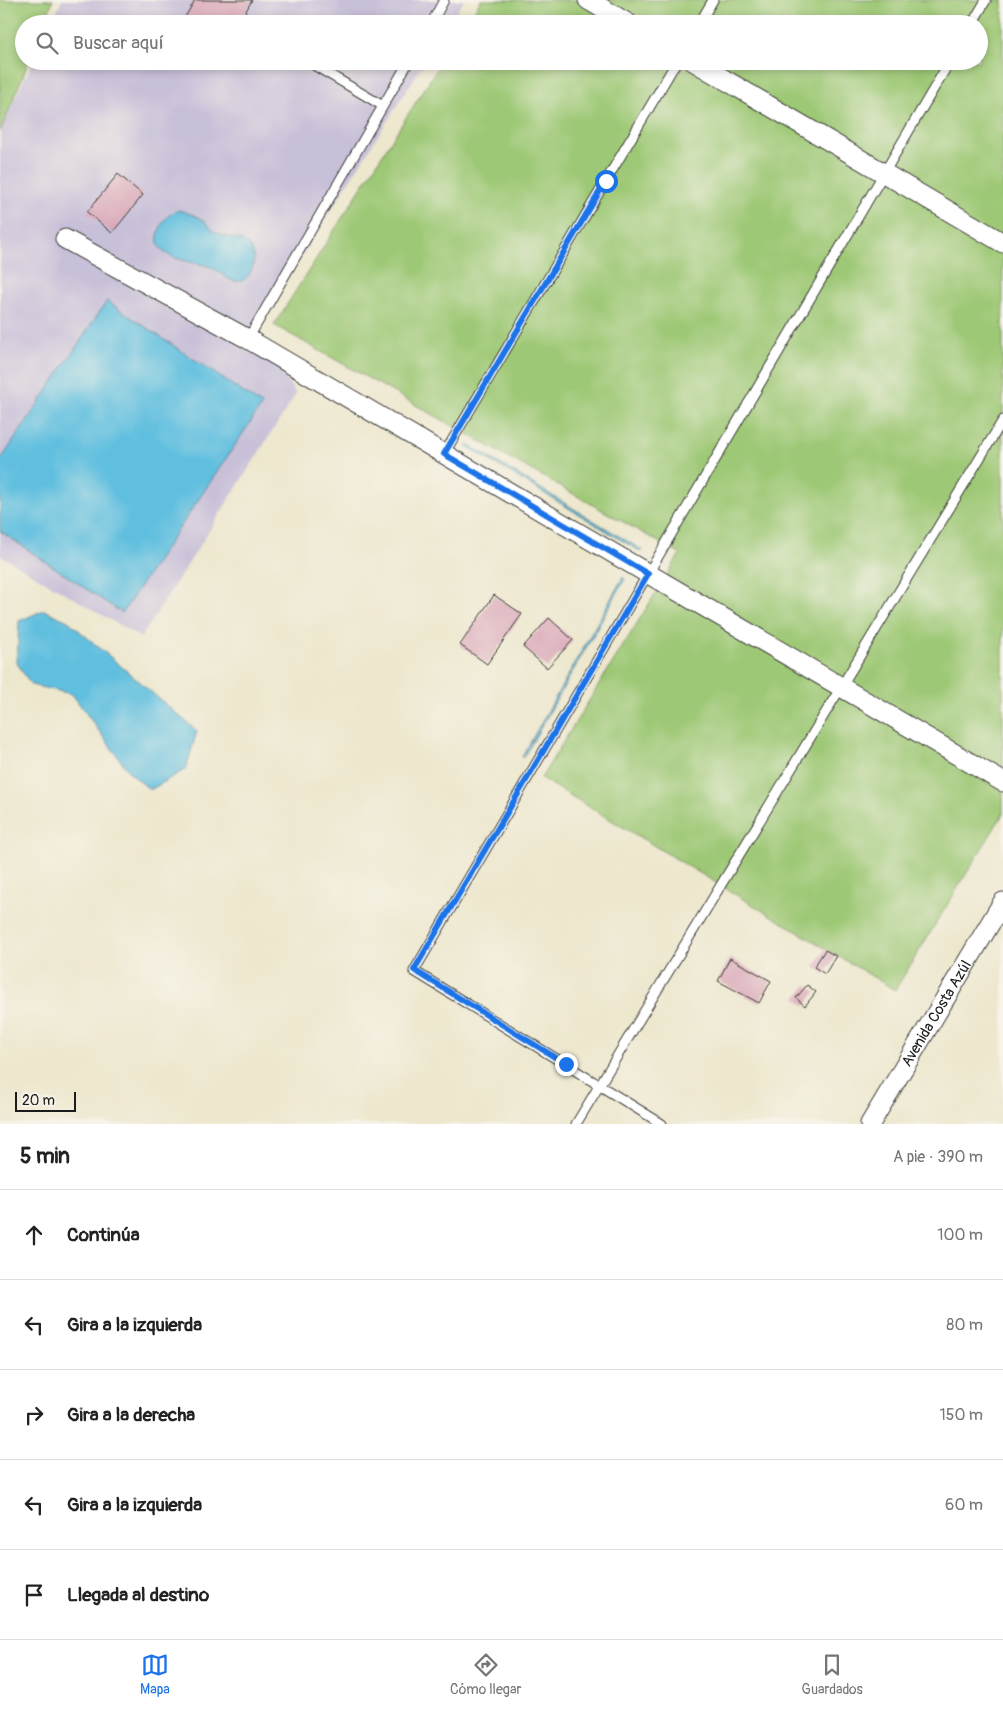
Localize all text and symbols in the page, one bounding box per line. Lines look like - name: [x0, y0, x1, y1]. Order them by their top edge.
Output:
- search box: [15, 15, 988, 70]
- icon: search: [33, 29, 61, 57]
- text: Buscar aquí: [73, 31, 164, 55]
- route start: [595, 170, 618, 193]
- street label: Avenida Costa Azúl: [898, 957, 976, 1070]
- route end: [555, 1053, 578, 1076]
- scale bar: [15, 1089, 76, 1112]
- text: 20 m: [22, 1092, 55, 1109]
- text: 5 min: [20, 1143, 70, 1170]
- text: A pie · 390 m: [893, 1147, 983, 1167]
- icon: ahead: [20, 1221, 48, 1249]
- text: Continúa: [67, 1223, 140, 1247]
- text: 100 m: [937, 1225, 983, 1245]
- icon: left: [20, 1311, 48, 1339]
- text: Gira a la izquierda: [67, 1313, 202, 1337]
- text: 80 m: [946, 1315, 983, 1335]
- icon: right: [20, 1401, 48, 1429]
- text: Gira a la derecha: [67, 1403, 195, 1427]
- text: 150 m: [939, 1405, 983, 1425]
- icon: left: [20, 1491, 48, 1519]
- text: Gira a la izquierda: [67, 1493, 202, 1517]
- text: 60 m: [945, 1495, 983, 1515]
- icon: arrive: [20, 1581, 48, 1609]
- text: Llegada al destino: [67, 1583, 209, 1607]
- tab: Mapa: [140, 1651, 170, 1698]
- tab: Cómo llegar: [450, 1651, 521, 1698]
- tab: Guardados: [802, 1651, 863, 1698]

